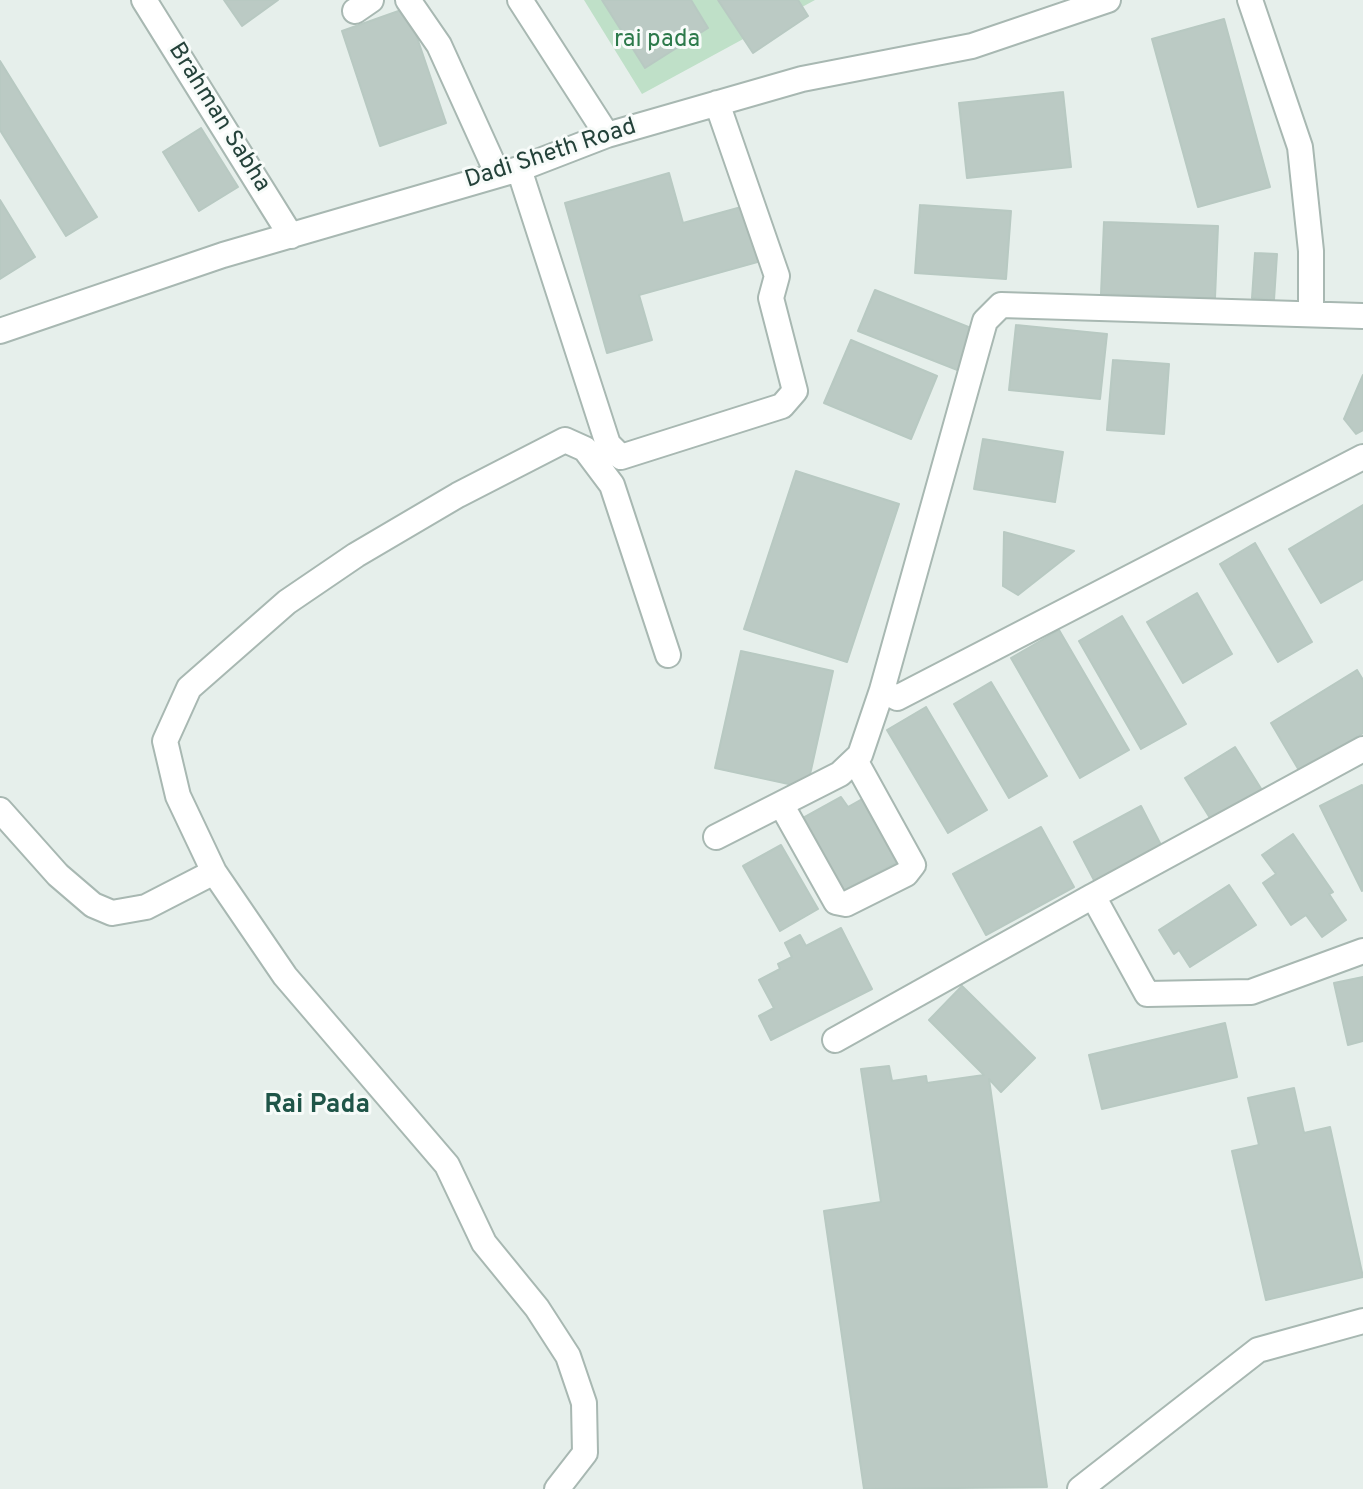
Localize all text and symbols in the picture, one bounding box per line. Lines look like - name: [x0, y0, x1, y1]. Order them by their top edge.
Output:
- park label: rai pada: [614, 27, 700, 55]
- street label: Brahman Sabha: [161, 38, 275, 198]
- street label: Dadi Sheth Road: [462, 114, 640, 196]
- district label: Rai Pada: [264, 1091, 370, 1123]

